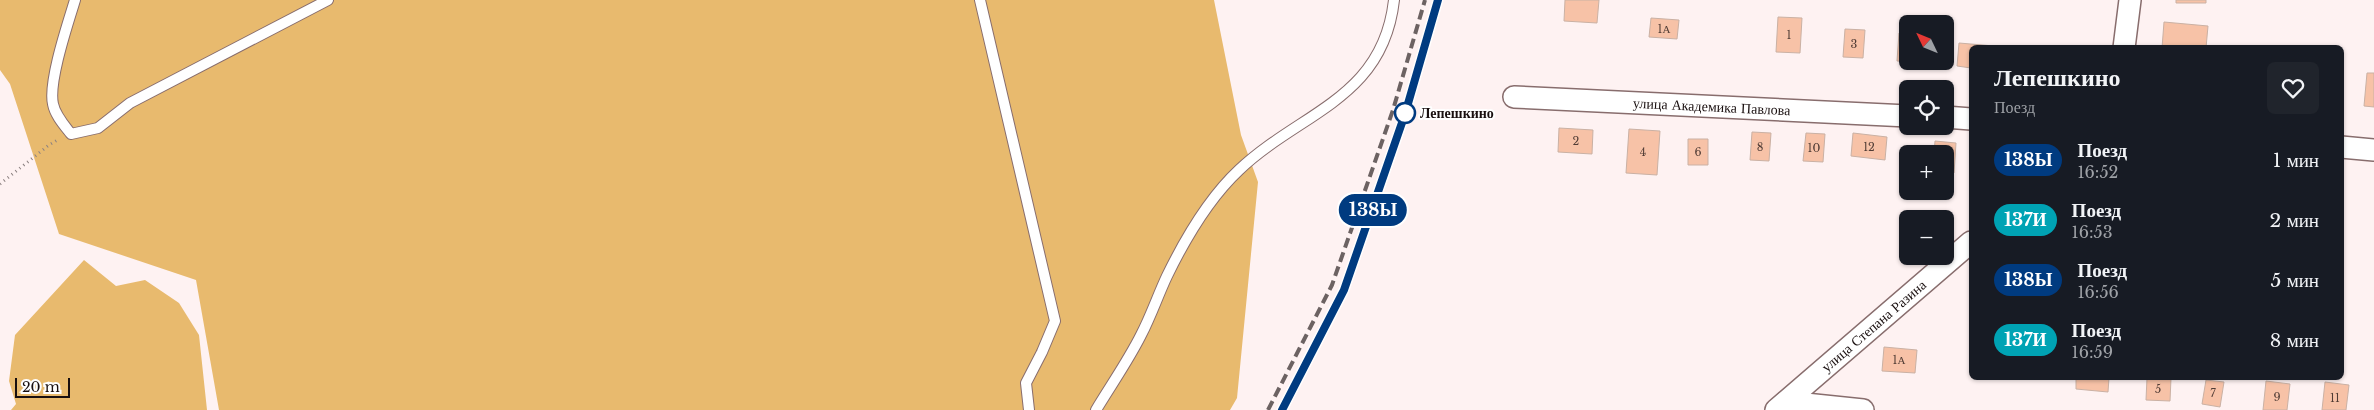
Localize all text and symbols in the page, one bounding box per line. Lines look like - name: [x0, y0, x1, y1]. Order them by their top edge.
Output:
- north arrow: [1899, 15, 1954, 70]
- map controls: [1899, 15, 1954, 265]
- house number: 1А: [1658, 22, 1670, 36]
- house number: 1: [1787, 28, 1792, 42]
- house number: 3: [1851, 37, 1858, 51]
- button: heart: [2267, 62, 2319, 114]
- text: Лепешкино: [1994, 63, 2121, 92]
- button: locate: [1899, 80, 1954, 135]
- street label: улица Академика Павлова: [1633, 94, 1792, 119]
- text: Поезд: [1994, 97, 2035, 117]
- marker: Лепешкино: [1394, 102, 1416, 124]
- place label: Лепешкино: [1420, 104, 1494, 122]
- house number: 2: [1573, 134, 1580, 148]
- text: Поезд: [2077, 139, 2127, 162]
- house number: 8: [1757, 140, 1763, 154]
- house number: 12: [1863, 140, 1875, 154]
- house number: 10: [1808, 141, 1821, 155]
- house number: 4: [1640, 145, 1646, 159]
- house number: 6: [1694, 145, 1702, 159]
- button: +: [1899, 145, 1954, 200]
- text: 138Ы: [2004, 149, 2052, 171]
- text: 1 мин: [2273, 149, 2319, 172]
- text: 16:52: [2077, 162, 2118, 182]
- line badge: 138Ы: [1338, 194, 1408, 226]
- text: 138Ы: [1349, 199, 1397, 221]
- text: Поезд: [2072, 199, 2121, 222]
- text: 137И: [2004, 209, 2047, 231]
- text: 2 мин: [2269, 209, 2319, 232]
- button: −: [1899, 210, 1954, 265]
- text: 16:53: [2072, 222, 2113, 242]
- text: Поезд: [2077, 259, 2127, 282]
- text: 138Ы: [2004, 269, 2052, 291]
- text: 5 мин: [2270, 269, 2319, 292]
- street label: улица Степана Разина: [1818, 275, 1930, 376]
- text: 16:56: [2077, 282, 2119, 302]
- text: Поезд: [2072, 319, 2121, 342]
- text: 137И: [2004, 329, 2047, 351]
- text: 8 мин: [2270, 329, 2319, 352]
- text: 16:59: [2072, 342, 2113, 362]
- house number: 1А: [1893, 353, 1905, 367]
- scale bar: [15, 375, 70, 398]
- text: 20 m: [22, 378, 60, 396]
- house number: 5: [2155, 382, 2161, 396]
- house number: 7: [2210, 386, 2216, 400]
- house number: 9: [2273, 390, 2281, 404]
- house number: 11: [2330, 391, 2340, 405]

